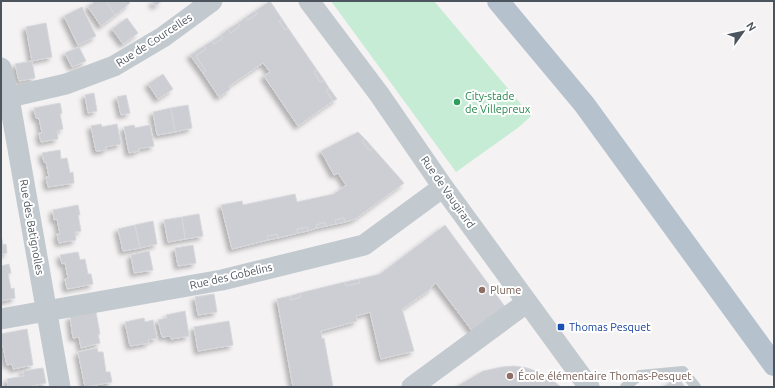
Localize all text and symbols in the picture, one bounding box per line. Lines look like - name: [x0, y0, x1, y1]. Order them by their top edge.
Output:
- street label: Rue de Courcelles: [114, 11, 194, 69]
- north arrow: [723, 12, 763, 52]
- text: N: [744, 20, 759, 33]
- place label: City-stade de Villepreux: [465, 90, 531, 115]
- marker: City-stade de Villepreux: [452, 97, 462, 107]
- street label: Rue de Vaugirard: [419, 154, 477, 230]
- street label: Rue des Batignolles: [18, 178, 46, 276]
- street label: Rue des Gobelins: [189, 261, 274, 291]
- place label: Plume: [490, 284, 521, 296]
- marker: Plume: [477, 285, 487, 295]
- place label: Thomas Pesquet: [569, 321, 651, 333]
- marker: Thomas Pesquet: [556, 322, 566, 332]
- place label: École élémentaire Thomas-Pesquet: [518, 369, 692, 382]
- marker: École élémentaire Thomas-Pesquet: [505, 371, 515, 381]

